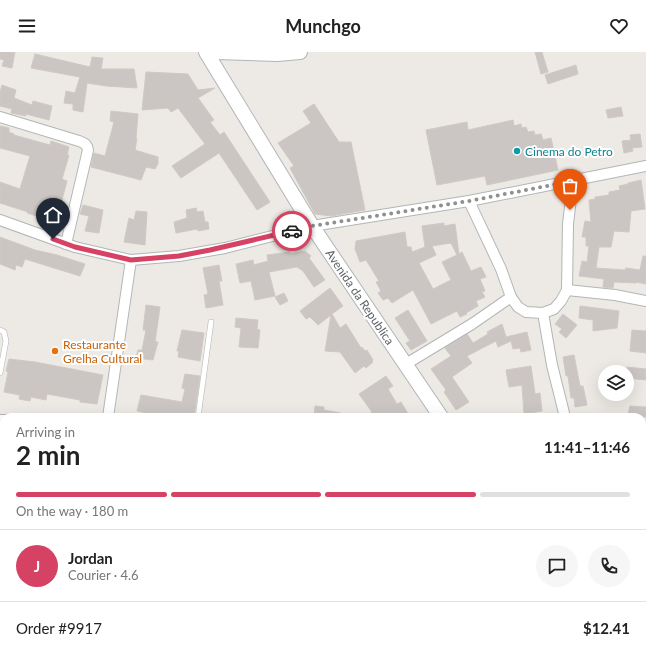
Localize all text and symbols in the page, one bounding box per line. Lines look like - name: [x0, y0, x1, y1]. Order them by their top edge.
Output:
- icon: menu: [16, 15, 38, 37]
- text: Munchgo: [285, 15, 361, 37]
- icon: heart: [608, 15, 630, 37]
- place label: Cinema do Petro: [525, 144, 613, 159]
- marker: Cinema do Petro: [512, 146, 522, 156]
- pin: [553, 169, 587, 210]
- icon: bag: [559, 175, 581, 197]
- pin: [36, 198, 70, 239]
- icon: home: [42, 204, 64, 226]
- courier: [272, 211, 312, 251]
- icon: car: [281, 220, 303, 242]
- street label: Avenida da Republica: [322, 246, 398, 348]
- place label: Restaurante Grelha Cultural: [63, 337, 142, 366]
- marker: Restaurante Grelha Cultural: [50, 346, 60, 356]
- map controls: [598, 365, 634, 401]
- button: layers: [598, 365, 634, 401]
- text: Arriving in: [16, 424, 75, 440]
- text: 11:41–11:46: [544, 438, 630, 456]
- text: 2 min: [16, 439, 80, 471]
- text: On the way · 180 m: [16, 503, 128, 519]
- button: chat: [536, 545, 578, 587]
- button: phone: [588, 545, 630, 587]
- text: Jordan: [68, 549, 113, 567]
- text: J: [34, 557, 40, 575]
- text: Courier · 4.6: [68, 567, 139, 583]
- text: Order #9917: [16, 619, 102, 637]
- text: $12.41: [583, 619, 630, 637]

